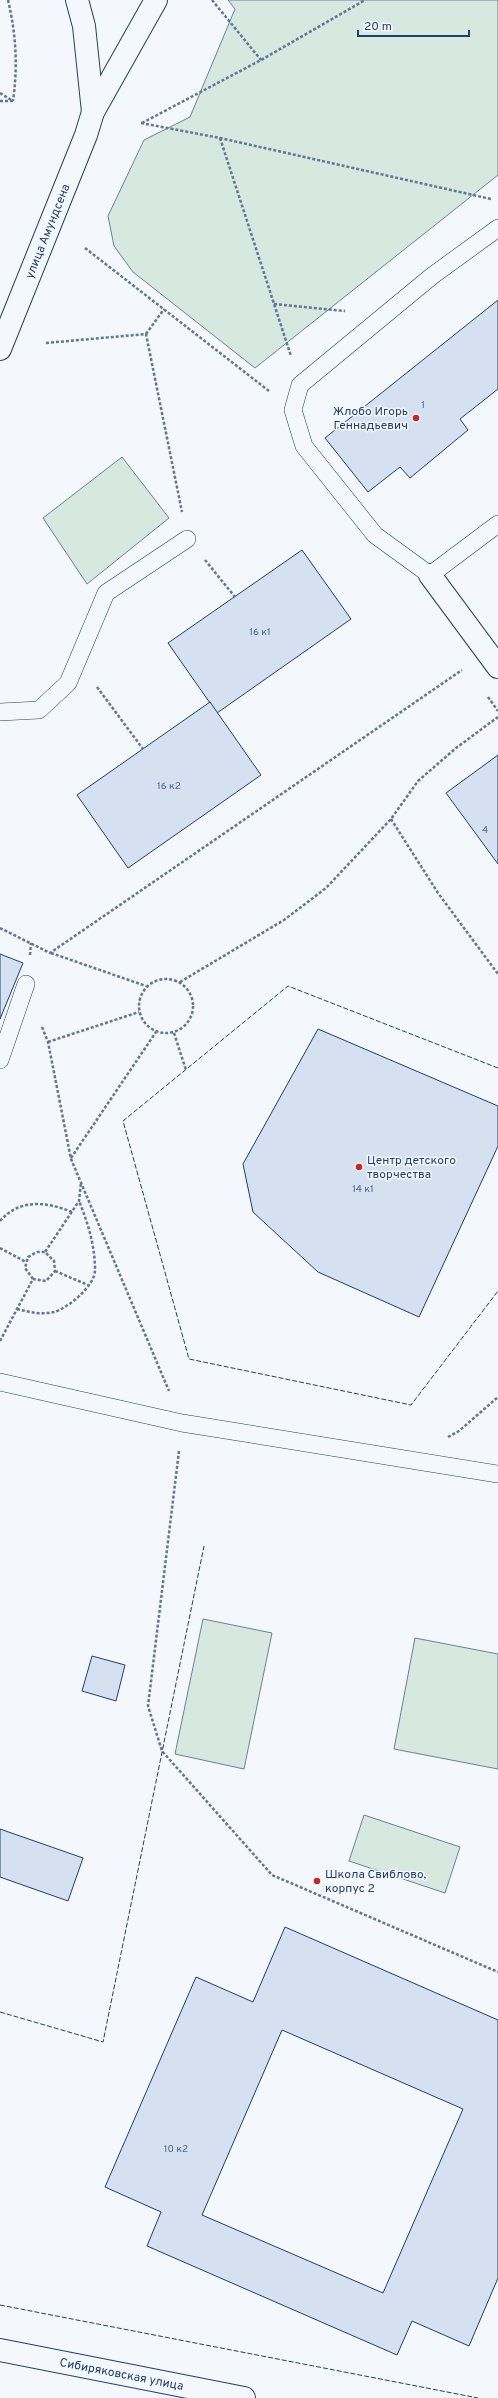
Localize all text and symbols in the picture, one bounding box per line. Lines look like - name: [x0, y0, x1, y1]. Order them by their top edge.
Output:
- scale bar: [358, 12, 469, 38]
- text: 20 m: [364, 19, 392, 35]
- street label: улица Амундсена: [22, 182, 75, 281]
- house number: 1: [421, 399, 425, 412]
- place label: Жлобо Игорь Геннадьевич: [333, 404, 408, 434]
- marker: Жлобо Игорь Геннадьевич: [411, 413, 421, 423]
- house number: 16 к1: [249, 626, 271, 639]
- house number: 16 к2: [157, 780, 181, 793]
- house number: 4: [482, 824, 488, 837]
- place label: Центр детского творчества: [367, 1153, 456, 1183]
- marker: Центр детского творчества: [354, 1162, 364, 1172]
- house number: 14 к1: [352, 1183, 374, 1196]
- place label: Школа Свиблово, корпус 2: [325, 1867, 427, 1897]
- marker: Школа Свиблово, корпус 2: [312, 1876, 322, 1886]
- house number: 10 к2: [164, 2143, 188, 2156]
- street label: Сибиряковская улица: [58, 2355, 185, 2395]

